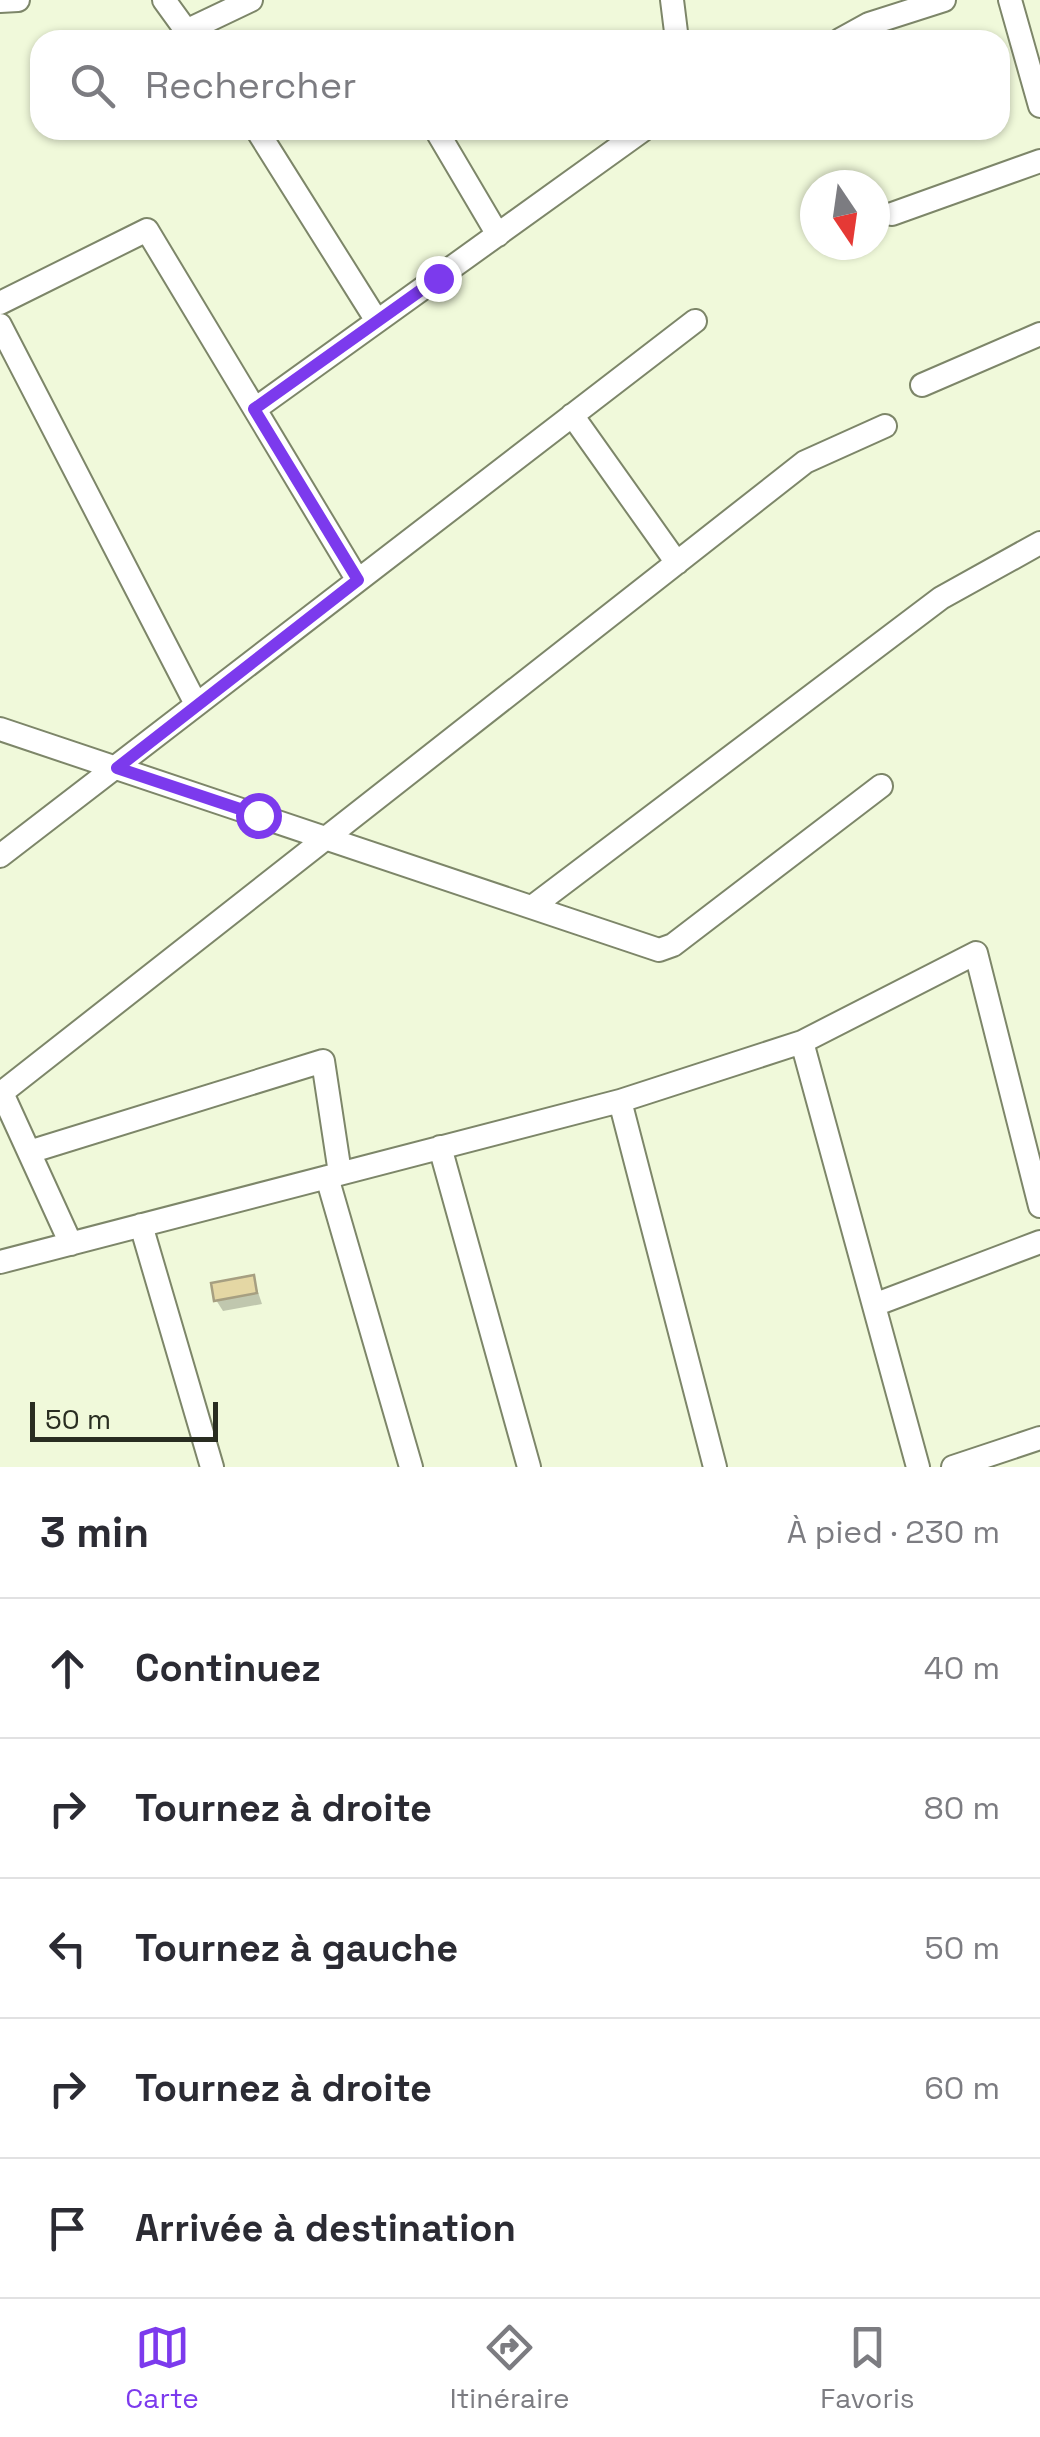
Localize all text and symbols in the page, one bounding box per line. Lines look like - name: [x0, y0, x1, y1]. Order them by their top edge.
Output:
- search box: [30, 30, 1010, 140]
- icon: search: [65, 58, 120, 113]
- text: Rechercher: [145, 61, 356, 109]
- north arrow: [800, 170, 890, 260]
- route end: [416, 256, 462, 302]
- route start: [236, 793, 282, 839]
- scale bar: [30, 1397, 218, 1442]
- text: 50 m: [45, 1401, 111, 1437]
- text: 3 min: [40, 1506, 149, 1559]
- text: À pied · 230 m: [787, 1512, 1000, 1552]
- icon: ahead: [40, 1641, 95, 1696]
- text: Continuez: [135, 1644, 321, 1692]
- text: 40 m: [924, 1648, 1000, 1688]
- icon: right: [40, 1781, 95, 1836]
- text: Tournez à droite: [135, 1784, 432, 1832]
- text: 80 m: [924, 1788, 1000, 1828]
- icon: left: [40, 1921, 95, 1976]
- text: Tournez à gauche: [135, 1924, 458, 1972]
- text: 50 m: [925, 1928, 1000, 1968]
- icon: right: [40, 2061, 95, 2116]
- text: Tournez à droite: [135, 2064, 432, 2112]
- text: 60 m: [924, 2068, 1000, 2108]
- icon: arrive: [40, 2201, 95, 2256]
- text: Arrivée à destination: [135, 2204, 516, 2252]
- tab: Carte: [125, 2320, 199, 2416]
- tab: Itinéraire: [450, 2320, 570, 2416]
- tab: Favoris: [820, 2320, 915, 2416]

